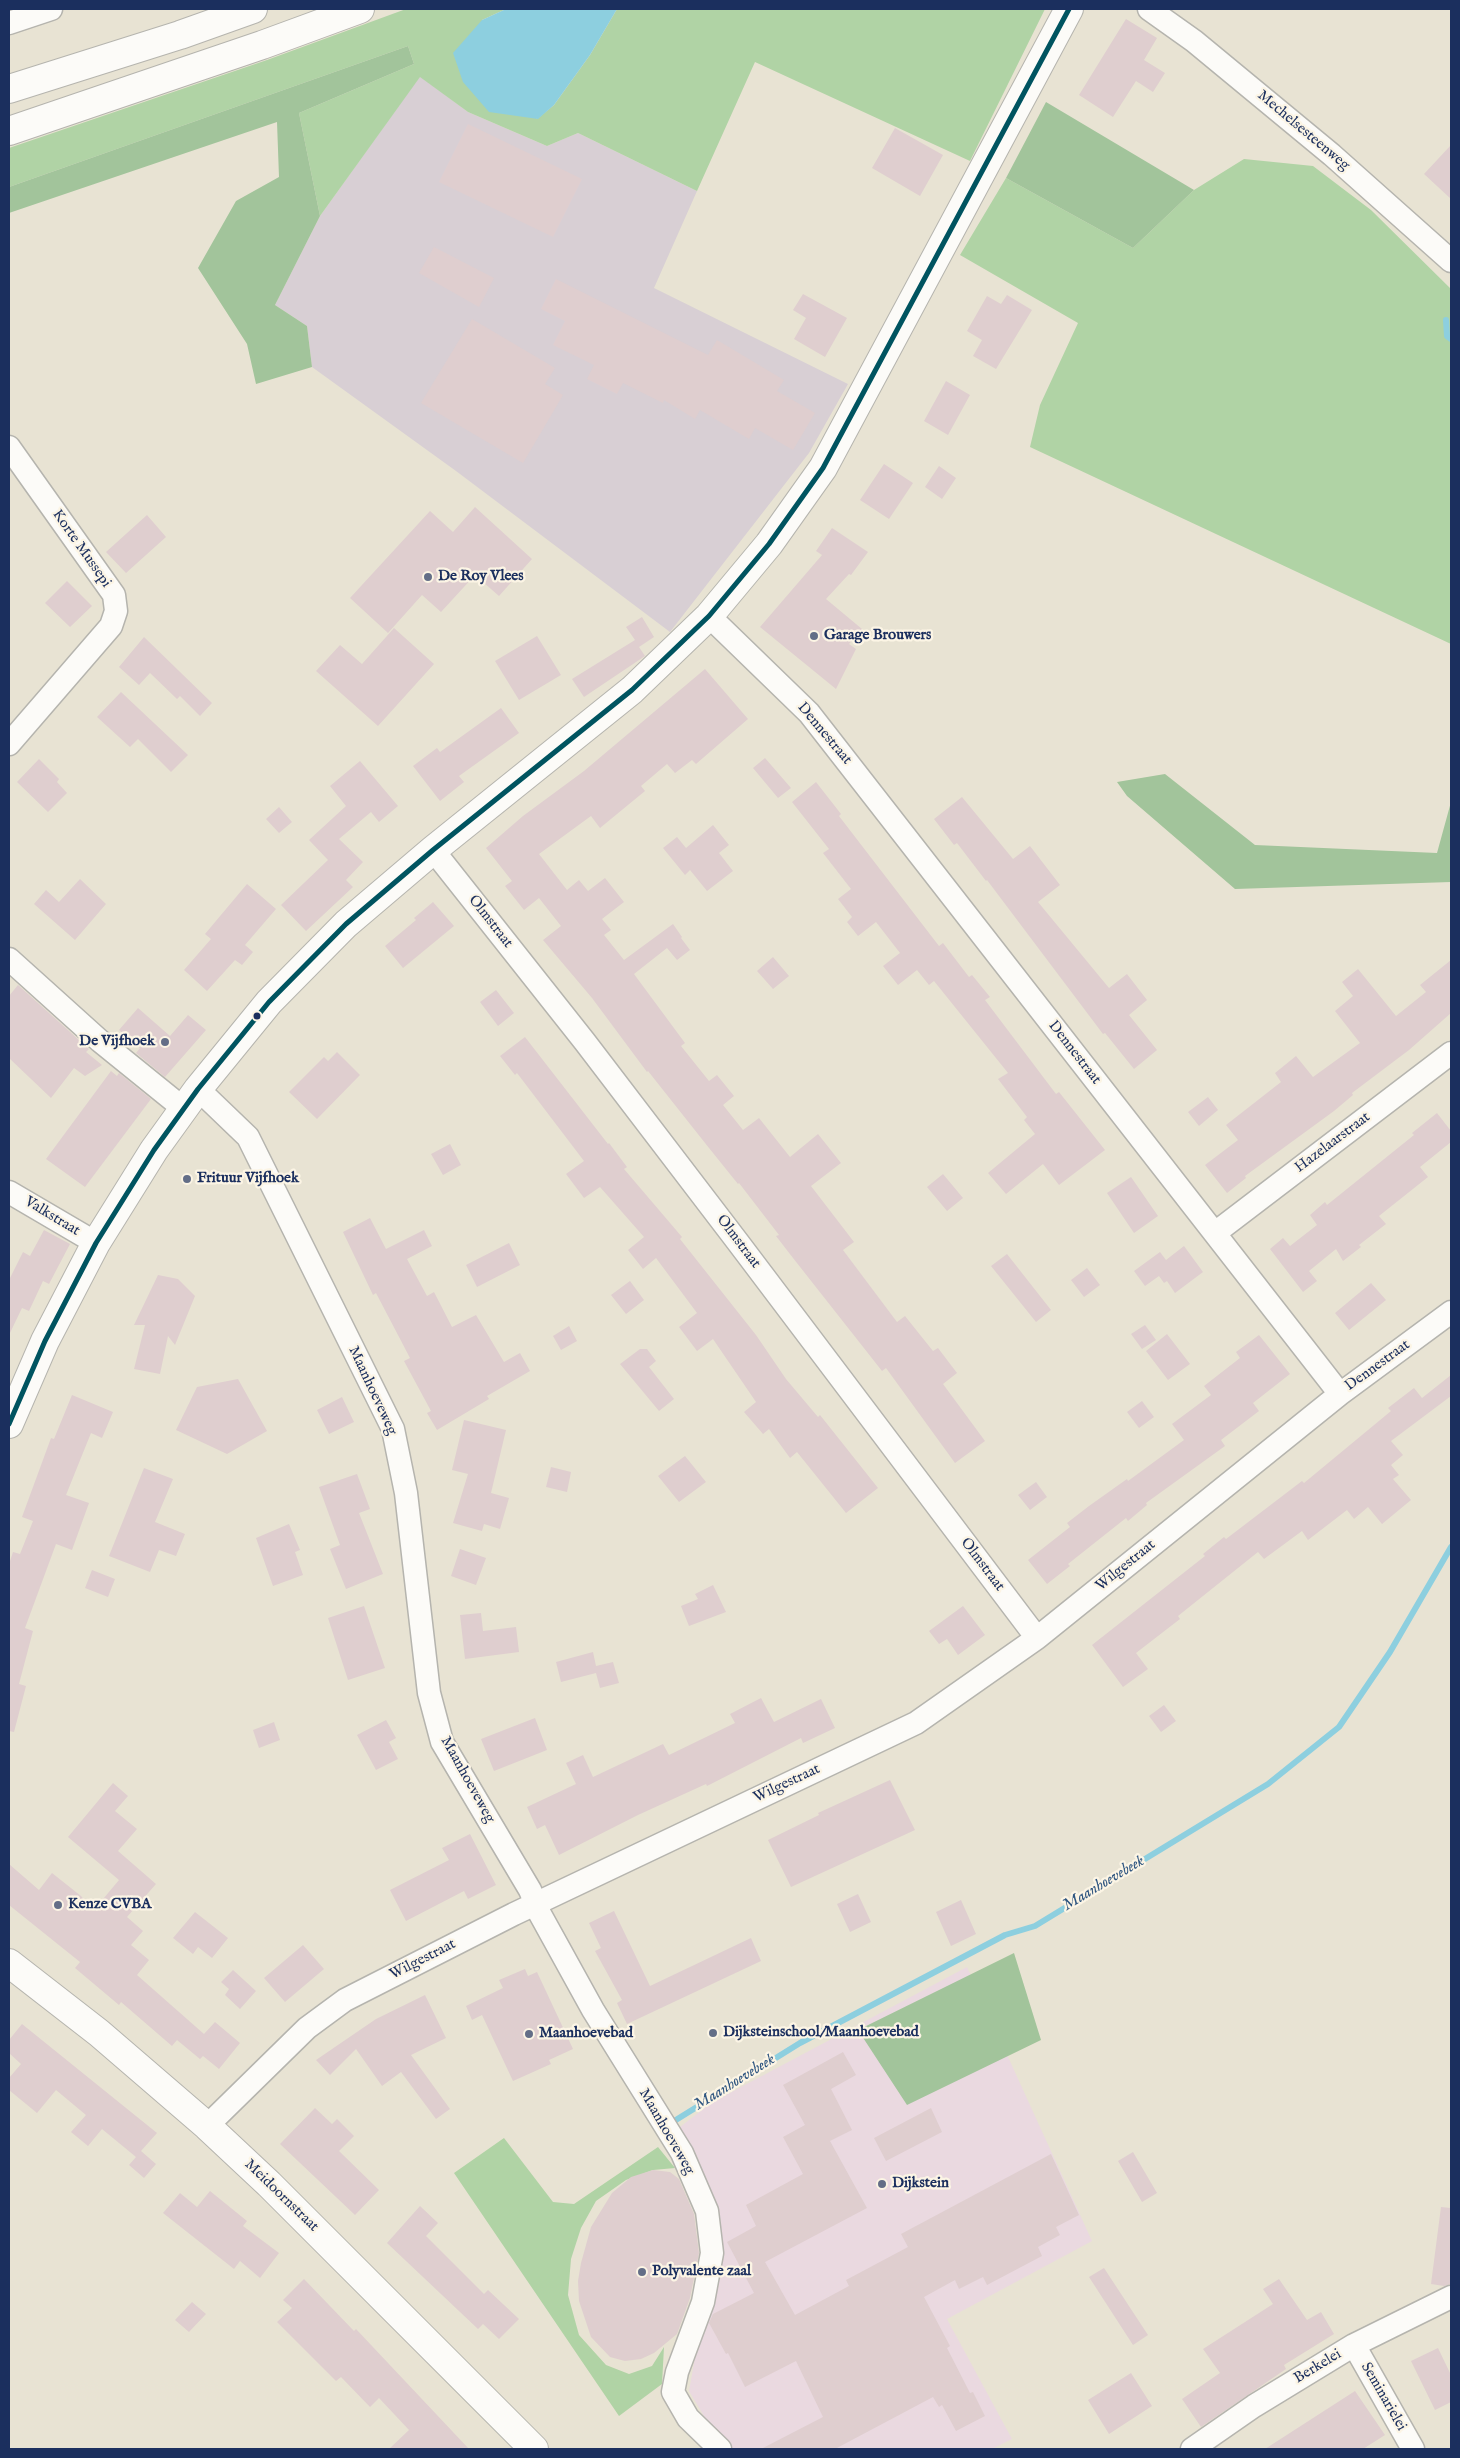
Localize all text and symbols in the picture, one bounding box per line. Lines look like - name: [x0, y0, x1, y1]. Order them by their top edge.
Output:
- street label: Mechelsesteenweg: [1253, 87, 1353, 175]
- street label: Korte Mussepi: [48, 507, 114, 591]
- place label: De Roy Vlees: [438, 568, 523, 586]
- marker: De Roy Vlees: [422, 571, 434, 583]
- place label: Garage Brouwers: [824, 627, 931, 645]
- marker: Garage Brouwers: [808, 630, 820, 642]
- street label: Dennestraat: [793, 699, 855, 769]
- street label: Olmstraat: [464, 892, 516, 952]
- unlabelled marker: [252, 1011, 262, 1021]
- street label: Dennestraat: [1044, 1018, 1104, 1088]
- place label: De Vijfhoek: [79, 1033, 155, 1051]
- marker: De Vijfhoek: [159, 1036, 171, 1048]
- street label: Hazelaarstraat: [1292, 1109, 1374, 1177]
- place label: Frituur Vijfhoek: [197, 1170, 299, 1188]
- marker: Frituur Vijfhoek: [181, 1173, 193, 1185]
- street label: Valkstraat: [21, 1193, 83, 1241]
- street label: Olmstraat: [712, 1212, 764, 1272]
- street label: Dennestraat: [1342, 1336, 1414, 1396]
- street label: Maanhoeveweg: [344, 1344, 400, 1438]
- street label: Olmstraat: [956, 1535, 1008, 1595]
- street label: Wilgestraat: [1093, 1537, 1159, 1595]
- street label: Maanhoeveweg: [436, 1734, 498, 1826]
- street label: Wilgestraat: [751, 1761, 823, 1807]
- water label: Maanhoevebeek: [1060, 1852, 1148, 1916]
- place label: Kenze CVBA: [68, 1896, 151, 1914]
- marker: Kenze CVBA: [52, 1899, 64, 1911]
- street label: Wilgestraat: [387, 1936, 459, 1984]
- place label: Dijksteinschool/Maanhoevebad: [723, 2024, 919, 2042]
- place label: Maanhoevebad: [539, 2025, 633, 2043]
- marker: Dijksteinschool/Maanhoevebad: [707, 2027, 719, 2039]
- marker: Maanhoevebad: [523, 2028, 535, 2040]
- water label: Maanhoevebeek: [691, 2051, 779, 2115]
- street label: Maanhoeveweg: [634, 2086, 698, 2178]
- street label: Meidoornstraat: [240, 2156, 322, 2236]
- place label: Dijkstein: [892, 2175, 949, 2193]
- marker: Dijkstein: [876, 2178, 888, 2190]
- place label: Polyvalente zaal: [652, 2263, 751, 2281]
- marker: Polyvalente zaal: [636, 2266, 648, 2278]
- street label: Berkelei: [1291, 2346, 1345, 2388]
- street label: Seminarielei: [1356, 2360, 1410, 2434]

